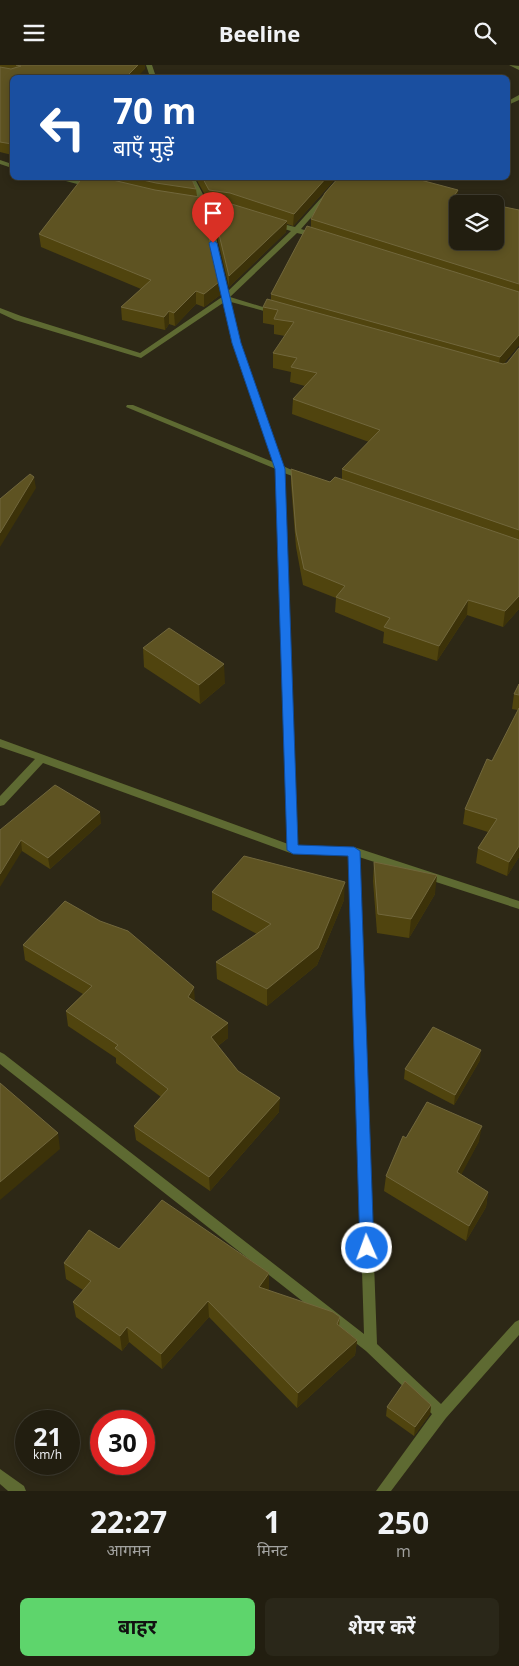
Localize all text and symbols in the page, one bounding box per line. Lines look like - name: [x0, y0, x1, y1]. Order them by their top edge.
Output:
- text: Beeline: [219, 18, 300, 48]
- icon: menu: [20, 19, 48, 47]
- icon: search: [471, 19, 499, 47]
- text: 70 m: [113, 87, 196, 134]
- icon: left: [30, 95, 95, 160]
- text: बाएँ मुड़ें: [113, 132, 174, 162]
- pin: [192, 192, 234, 243]
- map controls: [449, 195, 504, 250]
- button: layers: [449, 195, 504, 250]
- icon: arrive: [199, 199, 227, 227]
- position arrow: [340, 1221, 392, 1273]
- speed limit sign: 30: [90, 1410, 155, 1475]
- text: 21: [33, 1419, 62, 1453]
- text: km/h: [33, 1446, 62, 1463]
- text: 22:27: [90, 1501, 167, 1542]
- text: 1: [264, 1501, 281, 1542]
- text: 250: [378, 1502, 429, 1543]
- text: आगमन: [107, 1539, 150, 1561]
- text: मिनट: [257, 1539, 288, 1561]
- text: m: [396, 1540, 411, 1562]
- button: बाहर: [20, 1598, 255, 1656]
- button: शेयर करें: [265, 1598, 499, 1656]

